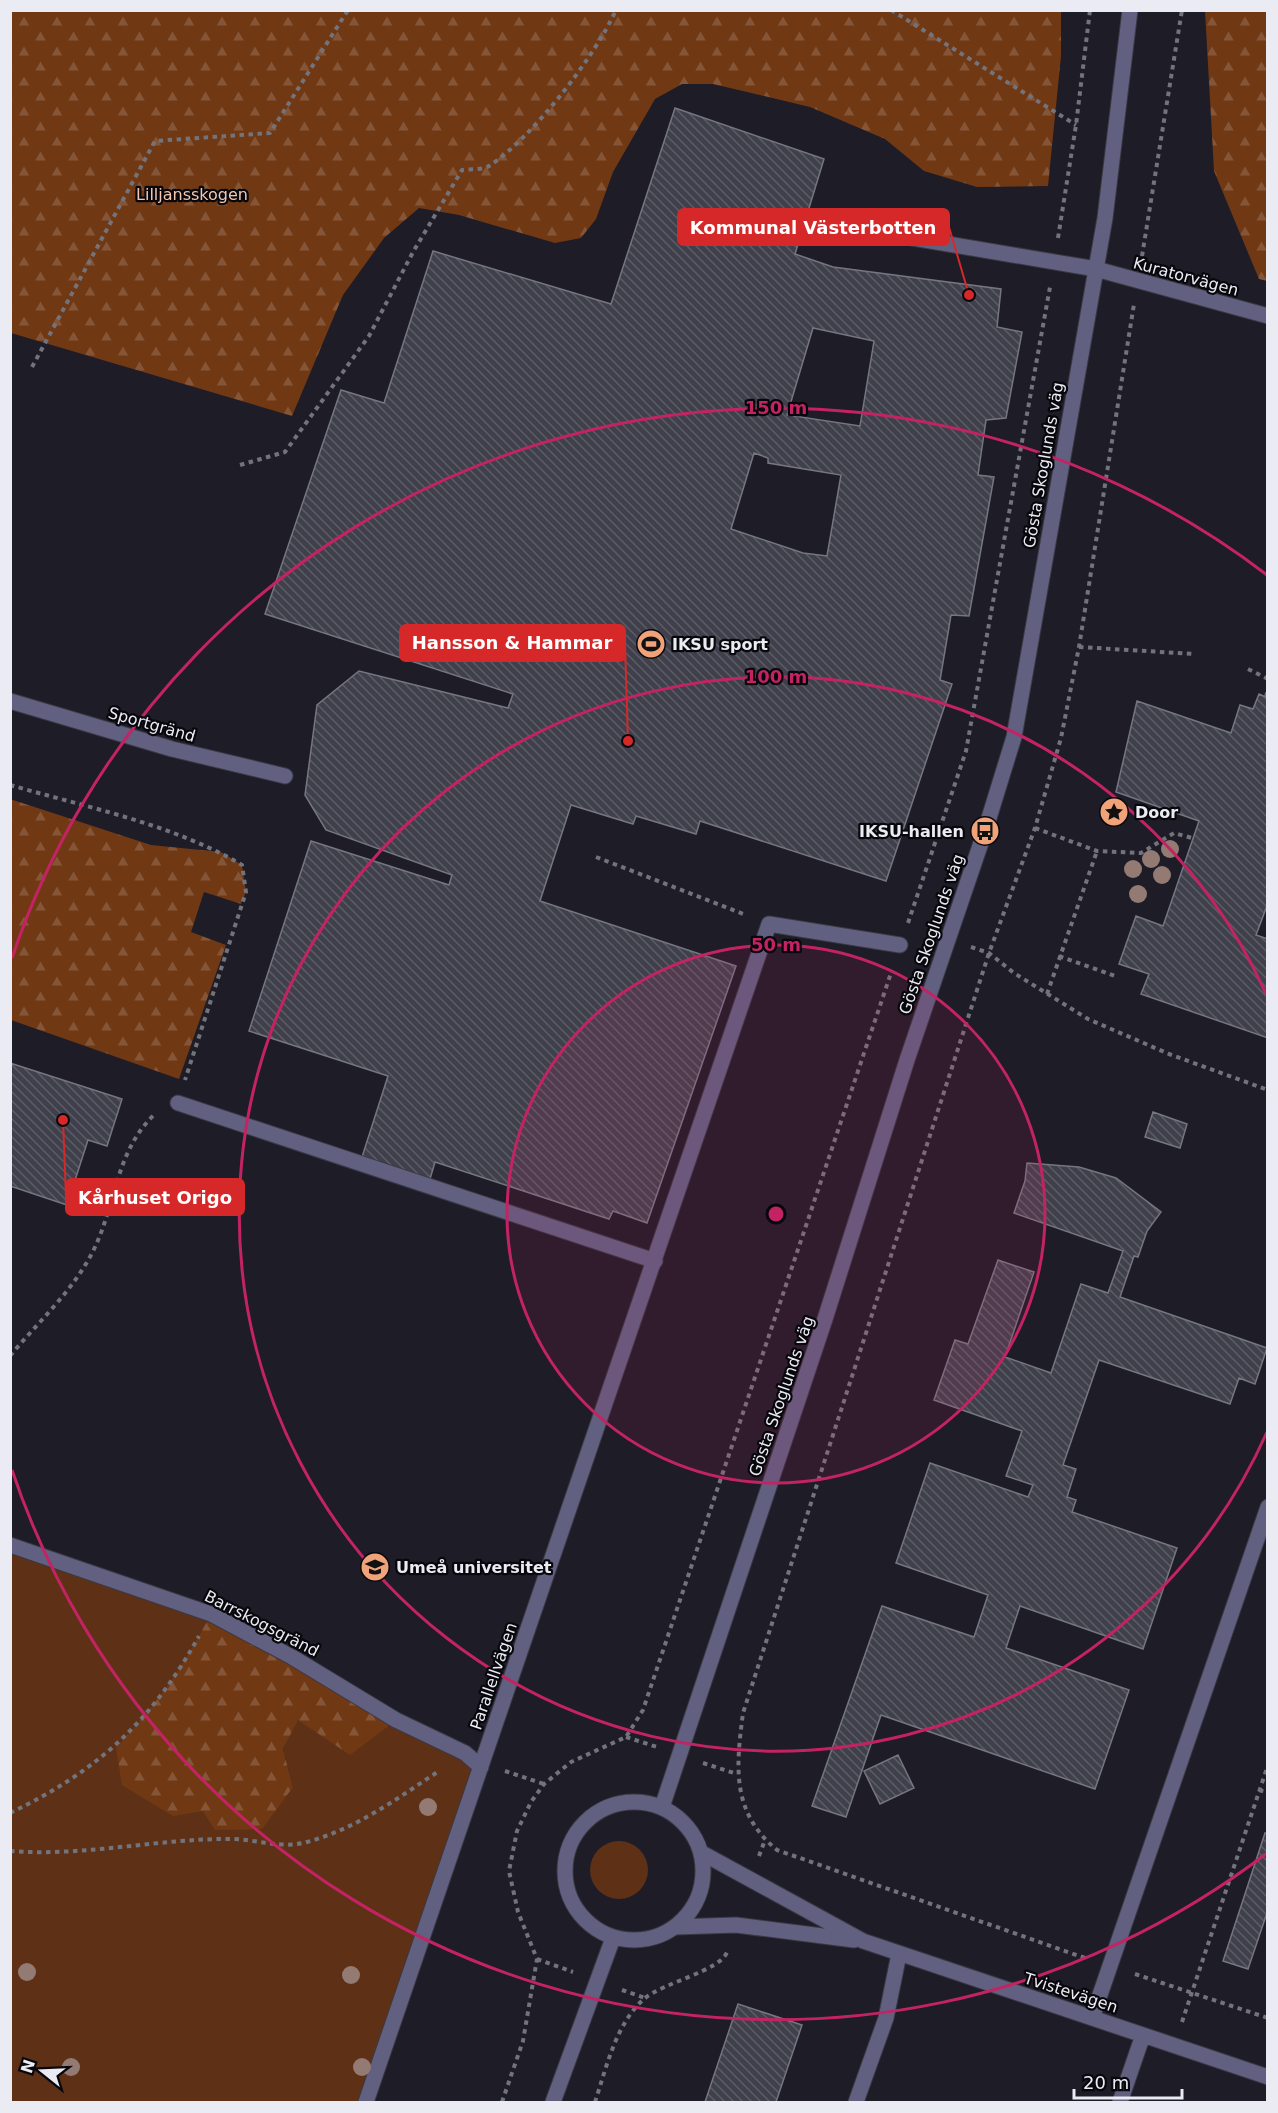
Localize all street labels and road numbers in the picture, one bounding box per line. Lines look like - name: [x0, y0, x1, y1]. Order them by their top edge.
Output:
- street label: Kuratorvägen: [1131, 253, 1241, 300]
- street label: Gösta Skoglunds väg: [1020, 381, 1067, 550]
- street label: Sportgränd: [106, 703, 198, 746]
- street label: Gösta Skoglunds väg: [895, 852, 968, 1017]
- street label: Gösta Skoglunds väg: [745, 1314, 818, 1479]
- street label: Barrskogsgränd: [201, 1586, 322, 1660]
- street label: Parallellvägen: [466, 1620, 521, 1732]
- street label: Tvistevägen: [1021, 1968, 1120, 2017]

